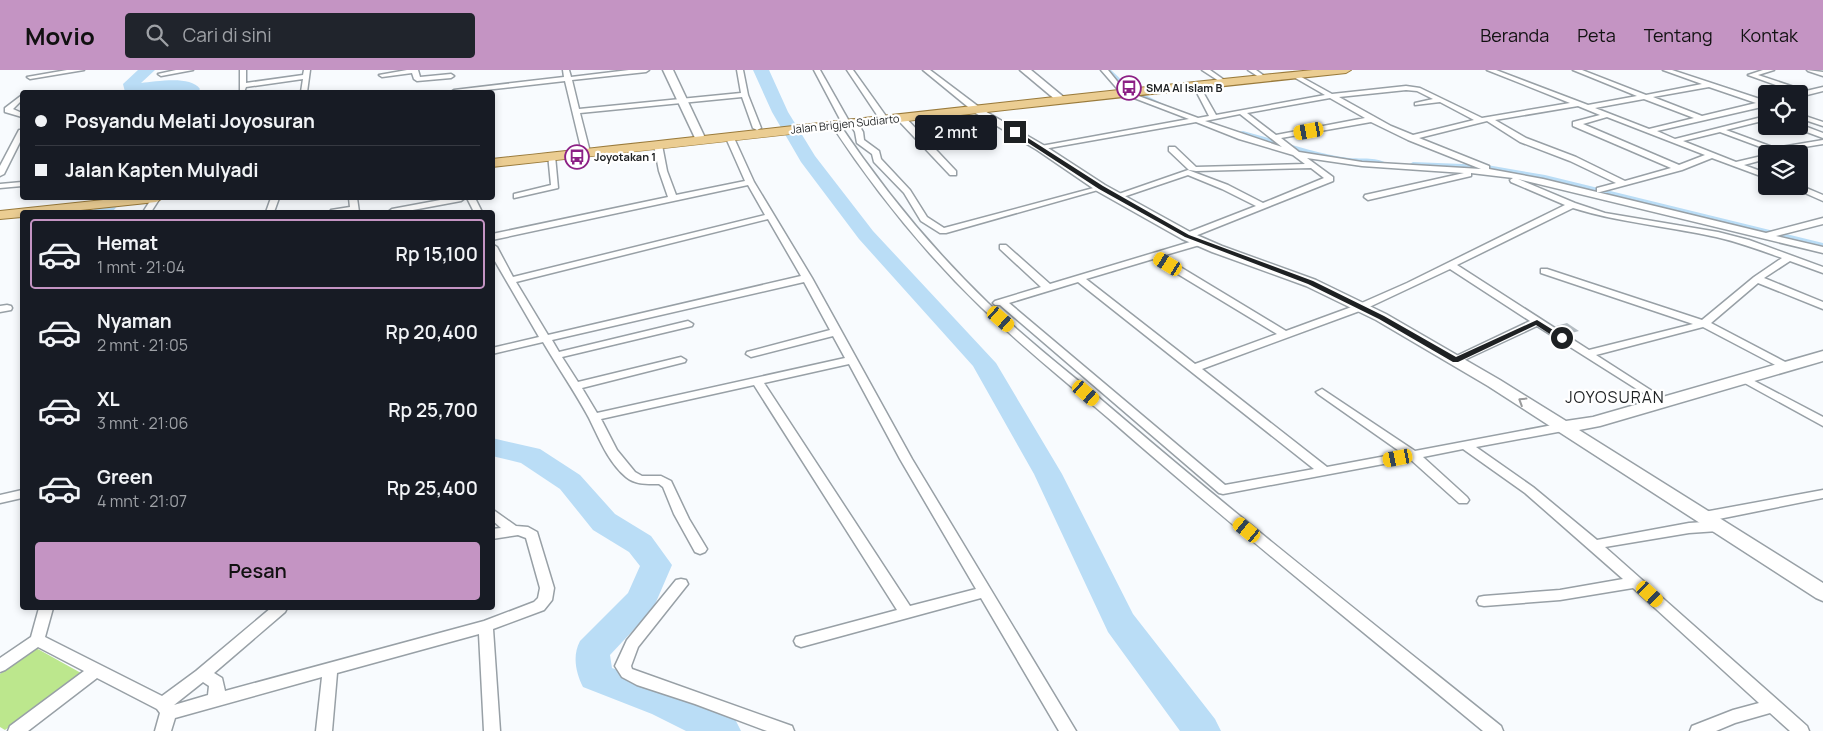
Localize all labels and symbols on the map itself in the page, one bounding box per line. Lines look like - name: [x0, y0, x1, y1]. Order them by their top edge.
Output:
- bus stop icon: SMA Al Islam B: [1116, 75, 1142, 101]
- place label: SMA Al Islam B: [1146, 80, 1222, 95]
- street label: Jalan Brigjen Sudiarto: [790, 110, 901, 137]
- callout: 2 mnt: [915, 114, 998, 150]
- route end: [1004, 121, 1026, 143]
- car: [1292, 121, 1325, 141]
- bus stop icon: Joyotakan 1: [564, 144, 590, 170]
- place label: Joyotakan 1: [594, 149, 656, 164]
- car: [1151, 250, 1184, 278]
- car: [984, 303, 1017, 335]
- route start: [1551, 327, 1573, 349]
- car: [1069, 377, 1102, 409]
- district label: JOYOSURAN: [1565, 386, 1665, 408]
- one-way arrow: [1519, 398, 1528, 408]
- car: [1381, 448, 1414, 468]
- car: [1230, 515, 1263, 545]
- car: [1633, 578, 1666, 610]

